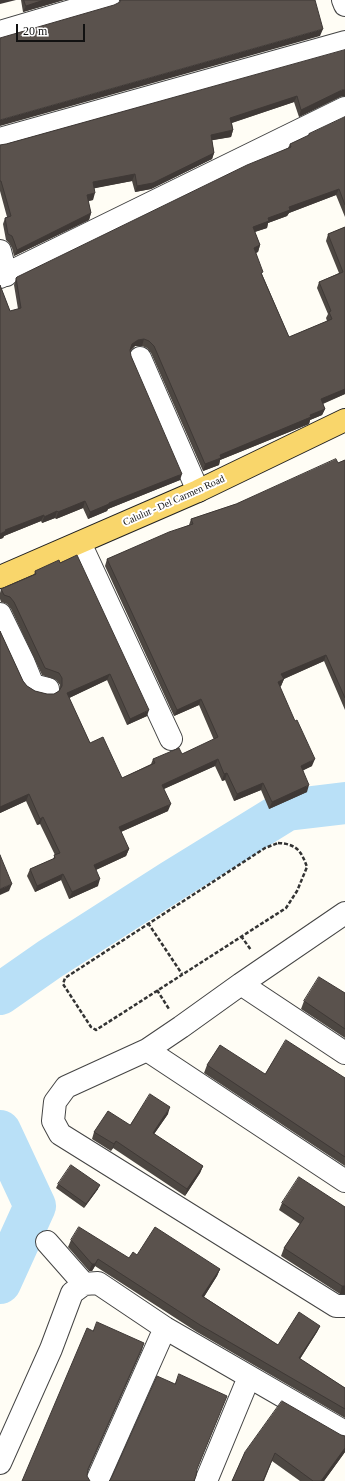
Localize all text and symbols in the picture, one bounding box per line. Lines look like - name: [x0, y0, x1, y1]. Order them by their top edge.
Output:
- scale bar: [18, 16, 87, 42]
- text: 20 m: [23, 24, 47, 38]
- street label: Calulut - Del Carmen Road: [121, 473, 227, 529]

